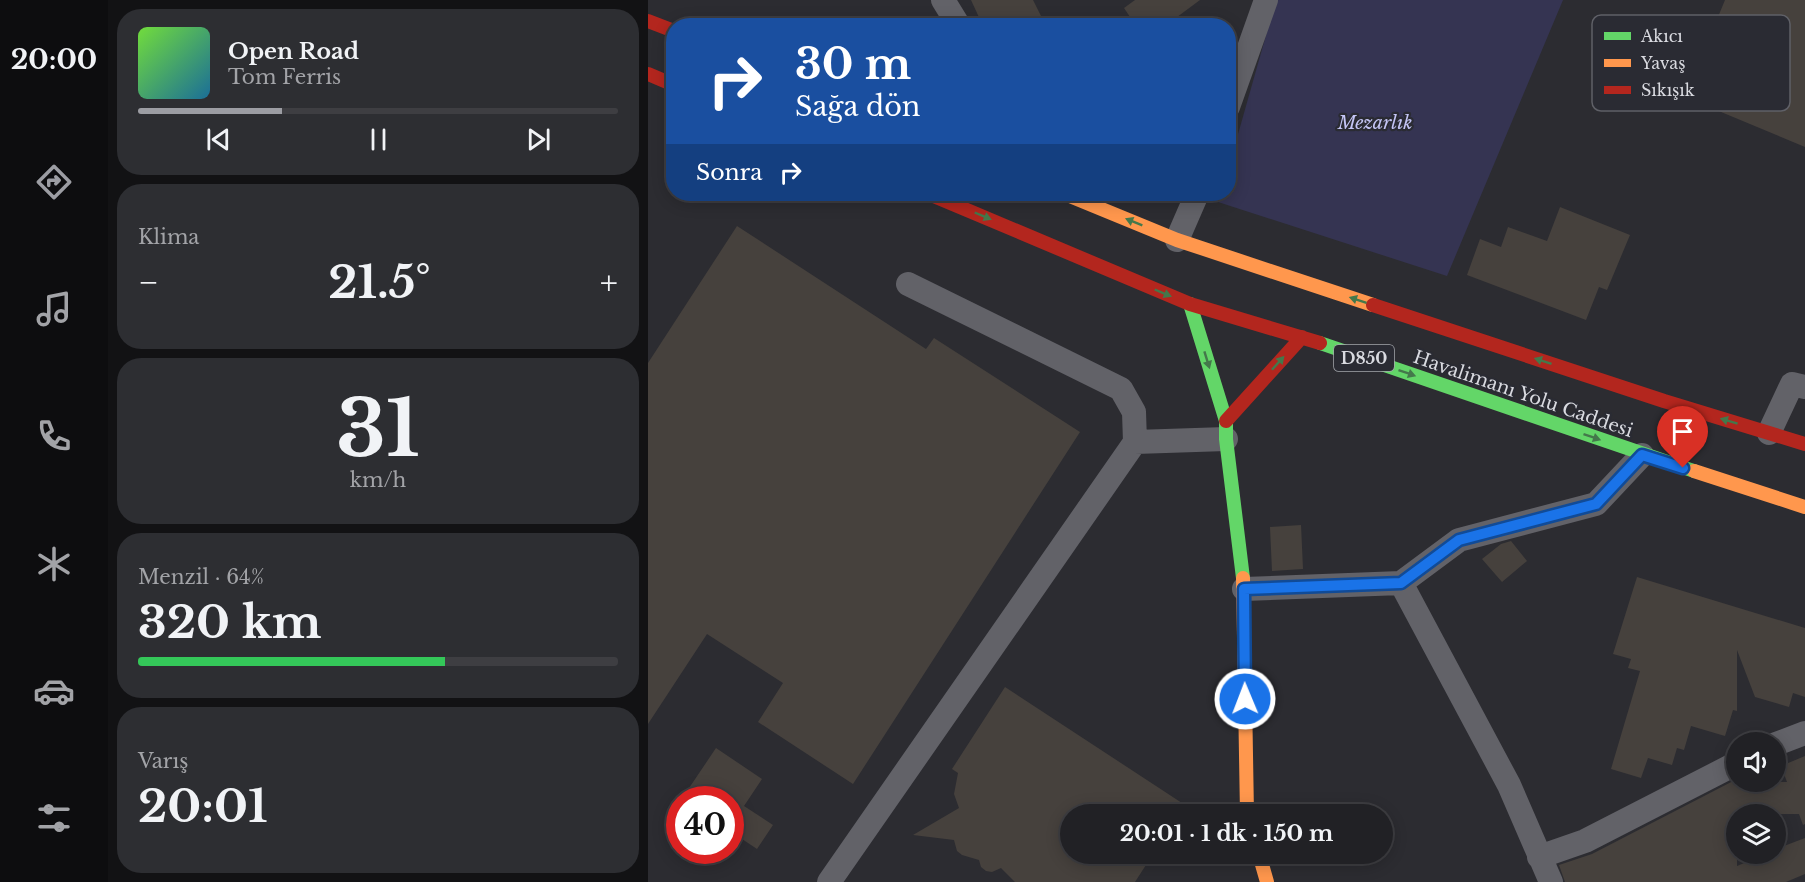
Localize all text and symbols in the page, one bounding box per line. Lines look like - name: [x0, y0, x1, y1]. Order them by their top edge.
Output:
- legend: [1592, 15, 1790, 111]
- text: Akıcı: [1640, 26, 1683, 46]
- text: Open Road: [228, 38, 359, 65]
- text: 30 m: [795, 38, 911, 90]
- icon: right: [696, 42, 774, 120]
- text: 20:00: [11, 43, 97, 76]
- text: Yavaş: [1640, 53, 1685, 73]
- text: Tom Ferris: [228, 65, 341, 89]
- text: Sıkışık: [1641, 80, 1695, 100]
- text: Sağa dön: [795, 90, 920, 123]
- park label: Mezarlık: [1337, 112, 1412, 134]
- icon: previous: [202, 123, 235, 156]
- icon: pause: [362, 123, 395, 156]
- icon: next: [522, 123, 555, 156]
- icon: right: [774, 156, 807, 189]
- text: Sonra: [696, 159, 762, 186]
- icon: directions: [33, 161, 75, 203]
- one-way arrow: [974, 212, 992, 221]
- one-way arrow: [1125, 217, 1143, 227]
- text: Klima: [138, 225, 199, 249]
- text: 21.5°: [328, 254, 431, 310]
- text: −: [138, 262, 159, 303]
- text: +: [600, 262, 618, 303]
- icon: music: [33, 288, 75, 330]
- one-way arrow: [1154, 288, 1172, 298]
- one-way arrow: [1349, 295, 1367, 304]
- road number: D850: [1334, 345, 1394, 371]
- street label: Havalimanı Yolu Caddesi: [1410, 346, 1636, 442]
- one-way arrow: [1203, 351, 1212, 369]
- one-way arrow: [1271, 356, 1284, 371]
- one-way arrow: [1534, 356, 1552, 366]
- one-way arrow: [1399, 369, 1417, 379]
- text: 31: [336, 380, 420, 477]
- pin: [1657, 406, 1708, 468]
- icon: phone: [33, 415, 75, 457]
- icon: arrive: [1666, 415, 1699, 448]
- one-way arrow: [1720, 416, 1738, 425]
- one-way arrow: [1583, 433, 1601, 443]
- text: km/h: [350, 468, 406, 492]
- icon: climate: [33, 543, 75, 585]
- text: Menzil · 64%: [138, 565, 264, 589]
- text: 320 km: [138, 594, 322, 650]
- position arrow: [1213, 667, 1277, 731]
- icon: car: [33, 670, 75, 712]
- map controls: [1726, 732, 1786, 864]
- button: sound: [1726, 732, 1786, 792]
- text: Varış: [138, 749, 188, 773]
- text: 20:01: [138, 778, 268, 834]
- speed limit sign: 40: [666, 786, 744, 864]
- icon: filters: [33, 797, 75, 839]
- button: layers: [1726, 804, 1786, 864]
- text: 20:01 · 1 dk · 150 m: [1120, 820, 1333, 847]

